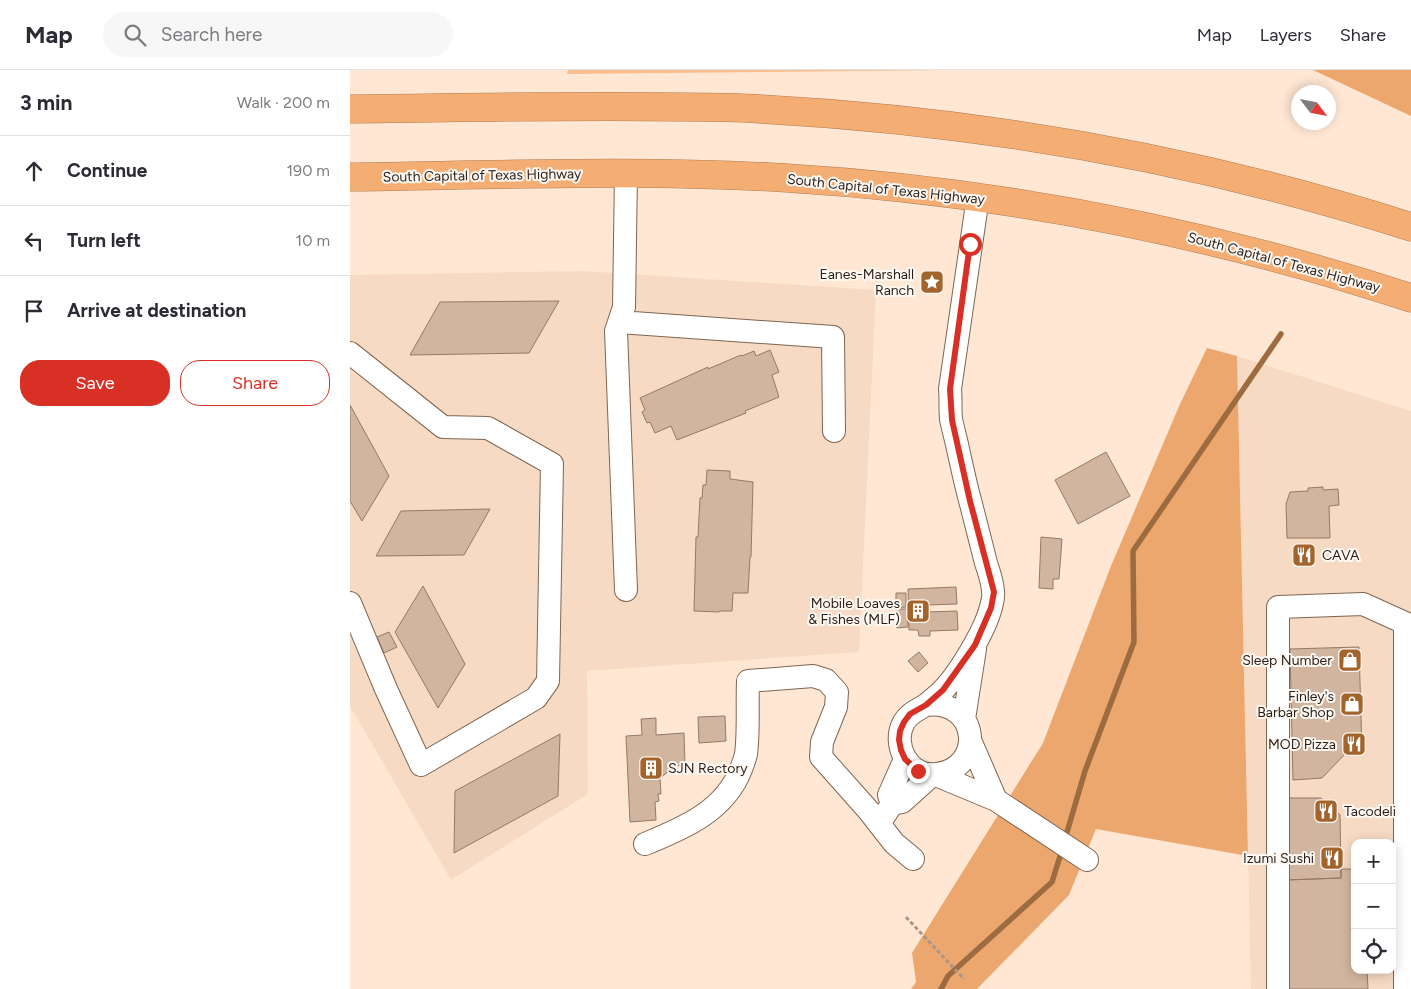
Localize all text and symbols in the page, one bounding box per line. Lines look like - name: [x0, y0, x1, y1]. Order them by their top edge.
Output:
- search box: [103, 12, 453, 57]
- text: Map: [25, 20, 73, 49]
- icon: search: [121, 21, 149, 49]
- text: Search here: [161, 23, 262, 46]
- text: Map: [1197, 24, 1232, 46]
- text: Layers: [1260, 24, 1312, 46]
- text: Share: [1340, 24, 1386, 46]
- north arrow: [1291, 85, 1336, 130]
- text: 3 min: [20, 90, 72, 115]
- text: Walk · 200 m: [237, 93, 330, 112]
- icon: ahead: [20, 157, 48, 185]
- text: Continue: [67, 159, 147, 182]
- text: 190 m: [287, 161, 330, 180]
- street label: South Capital of Texas Highway: [383, 165, 582, 186]
- street label: South Capital of Texas Highway: [786, 171, 986, 208]
- icon: left: [20, 227, 48, 255]
- text: Turn left: [67, 229, 141, 252]
- street label: South Capital of Texas Highway: [1186, 229, 1383, 297]
- text: 10 m: [296, 231, 330, 250]
- route start: [959, 233, 982, 256]
- place label: Eanes-Marshall Ranch: [819, 266, 914, 299]
- place icon: Eanes-Marshall Ranch: [919, 269, 945, 295]
- icon: arrive: [20, 297, 48, 325]
- text: Arrive at destination: [67, 299, 246, 322]
- button: Save: [20, 360, 170, 406]
- button: Share: [180, 360, 330, 406]
- restaurant icon: CAVA: [1291, 542, 1317, 568]
- place label: CAVA: [1322, 547, 1360, 564]
- place label: Mobile Loaves & Fishes (MLF): [808, 595, 900, 628]
- building icon: Mobile Loaves & Fishes (MLF): [905, 598, 931, 624]
- shop icon: Sleep Number: [1337, 647, 1363, 673]
- place label: Sleep Number: [1242, 652, 1332, 669]
- place label: Finley's Barbar Shop: [1257, 688, 1334, 721]
- shop icon: Finley's Barbar Shop: [1339, 691, 1365, 717]
- restaurant icon: MOD Pizza: [1341, 731, 1367, 757]
- place label: MOD Pizza: [1268, 736, 1336, 753]
- building icon: SJN Rectory: [638, 755, 664, 781]
- place label: SJN Rectory: [668, 760, 748, 777]
- route end: [907, 760, 930, 783]
- restaurant icon: Tacodeli: [1313, 798, 1339, 824]
- place label: Tacodeli: [1344, 803, 1396, 820]
- map controls: [1351, 839, 1396, 974]
- button: +: [1351, 839, 1396, 884]
- restaurant icon: Izumi Sushi: [1319, 845, 1345, 871]
- place label: Izumi Sushi: [1243, 850, 1314, 867]
- button: −: [1351, 884, 1396, 929]
- button: locate: [1351, 929, 1396, 974]

